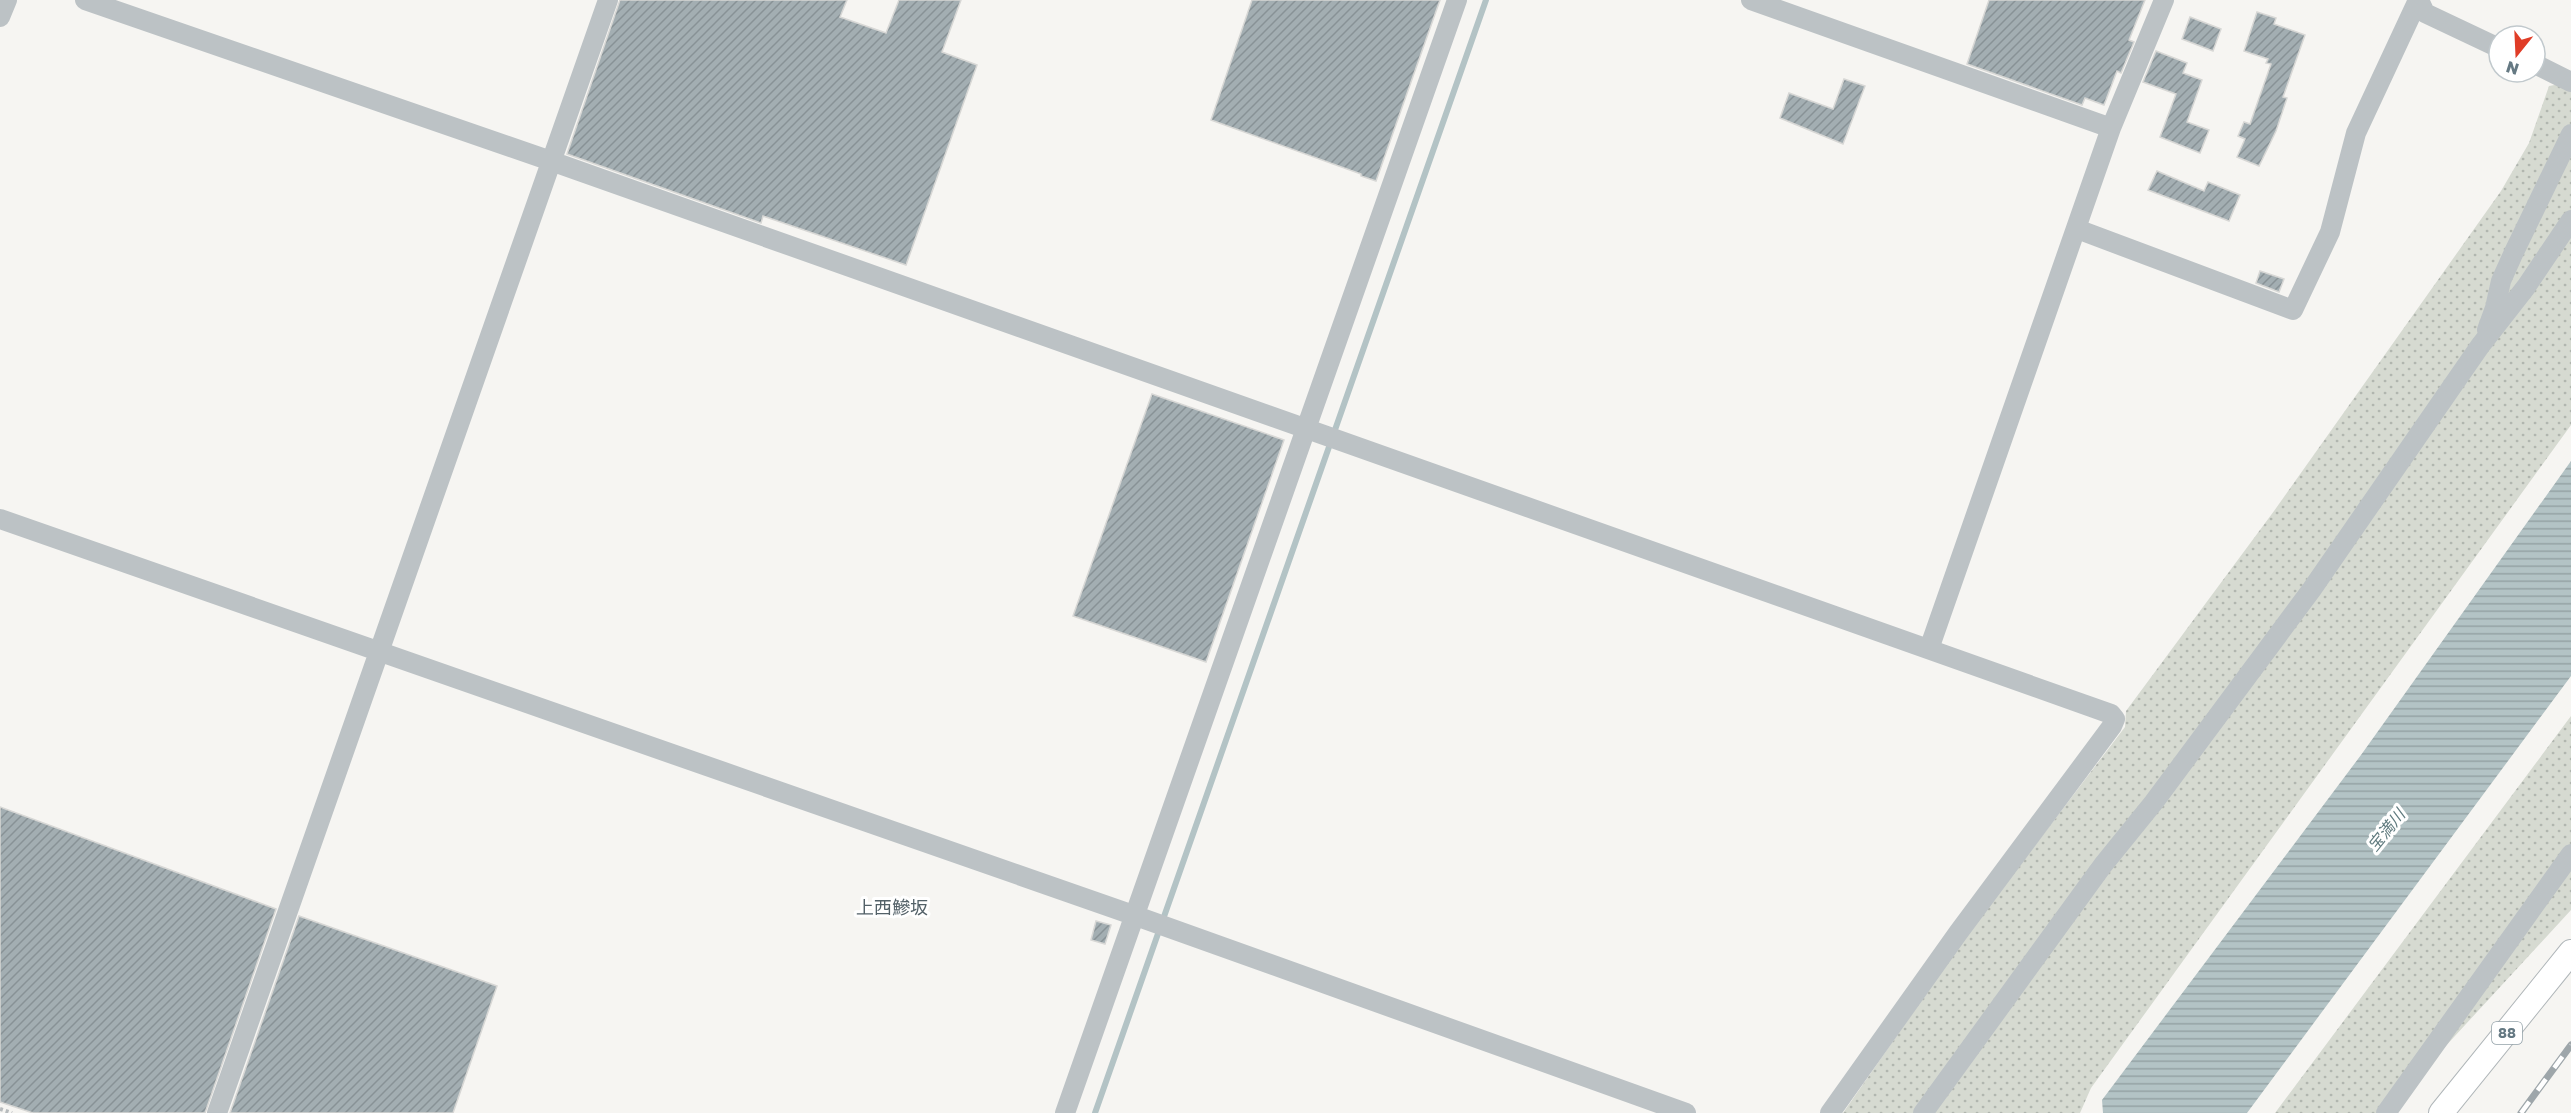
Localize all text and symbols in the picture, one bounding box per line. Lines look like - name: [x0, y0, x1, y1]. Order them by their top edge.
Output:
- north arrow: [2487, 24, 2547, 84]
- text: N: [2503, 57, 2521, 80]
- water label: 宝満川: [2363, 804, 2410, 855]
- district label: 上西鰺坂: [856, 896, 928, 918]
- road number: 88: [2492, 1022, 2522, 1044]

